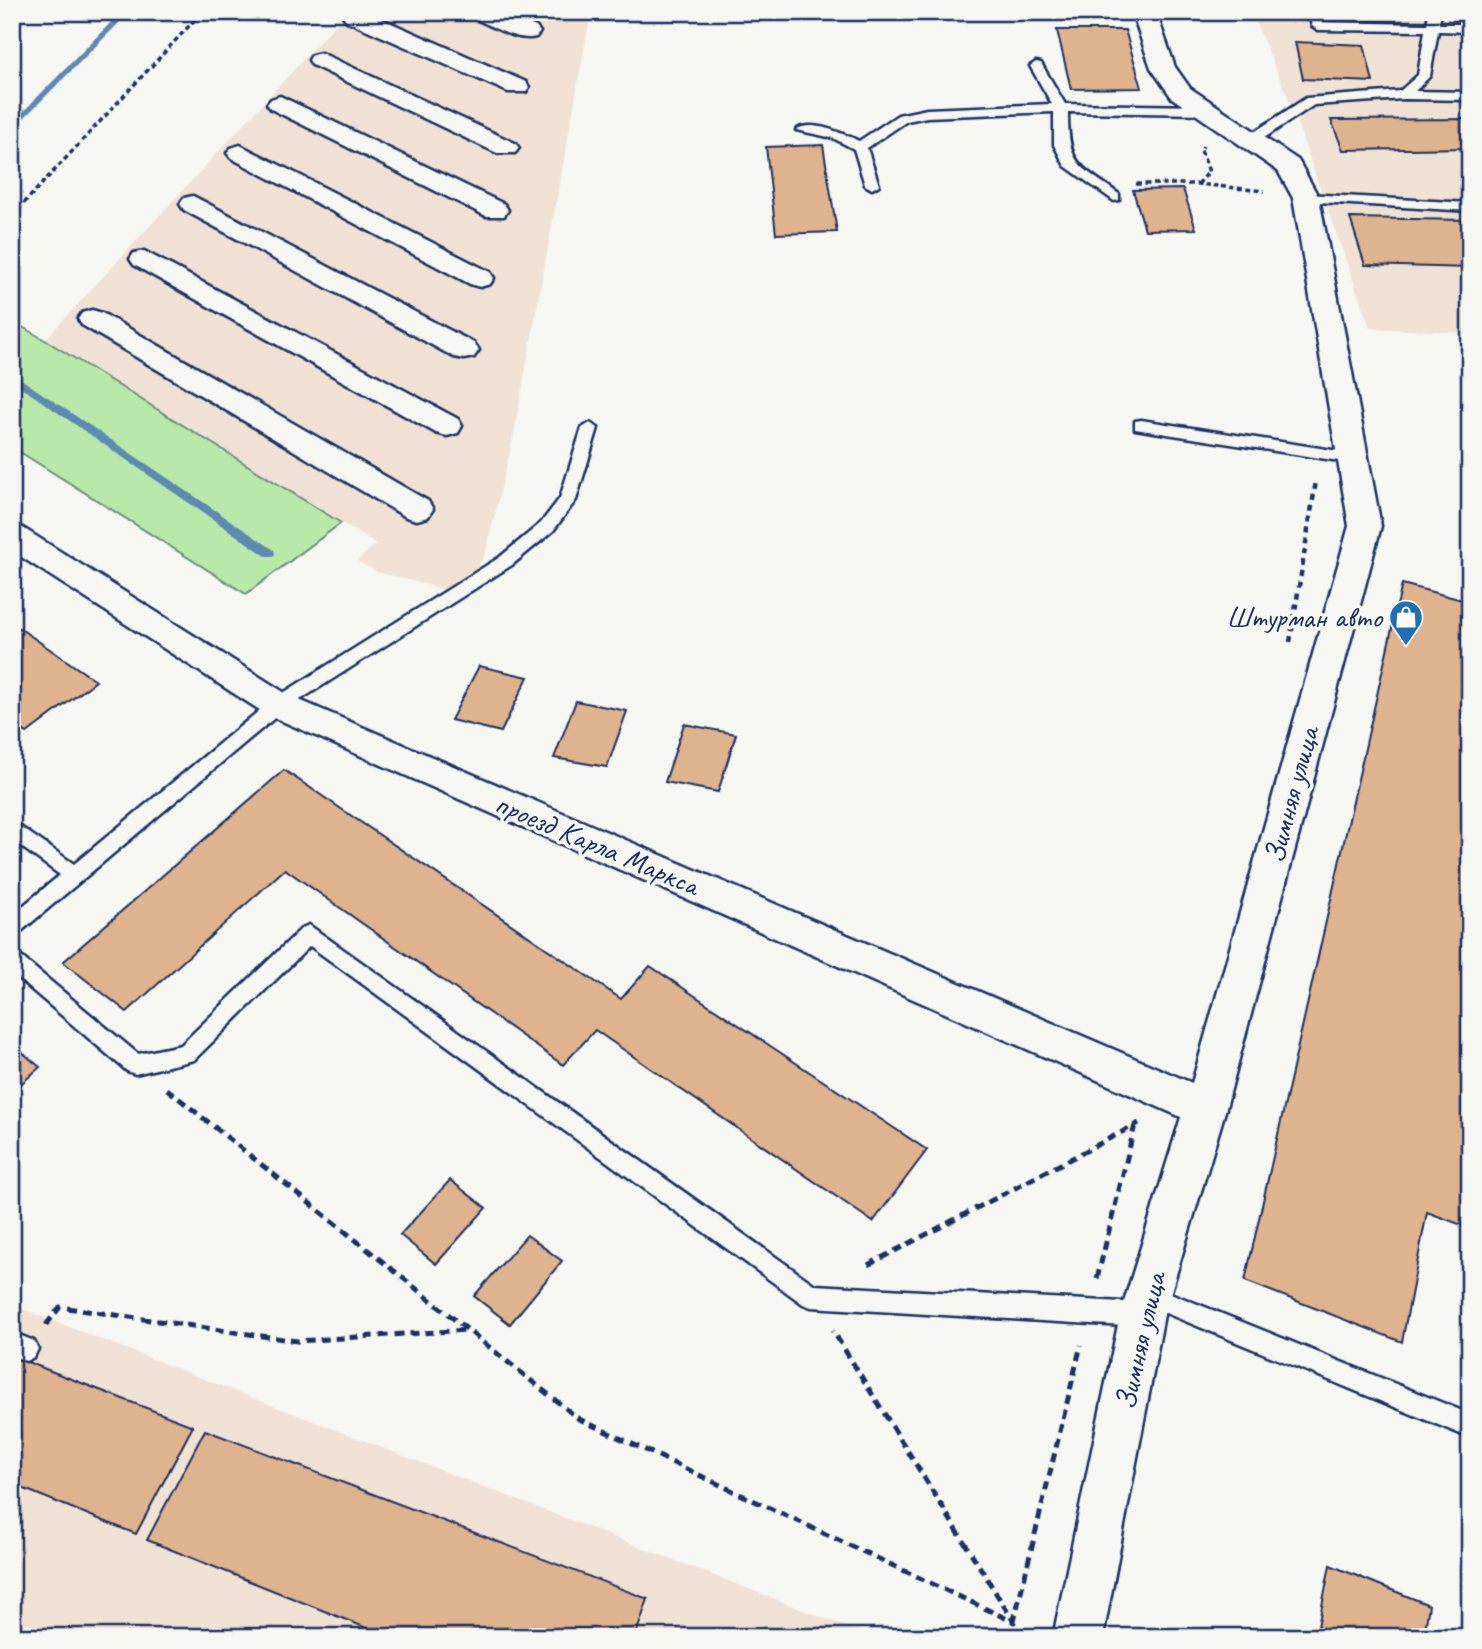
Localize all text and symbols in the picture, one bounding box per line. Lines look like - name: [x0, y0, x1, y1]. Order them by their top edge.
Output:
- place label: Штурман авто: [1226, 598, 1383, 636]
- shop icon: Штурман авто: [1387, 598, 1425, 647]
- street label: Зимняя улица: [1255, 720, 1328, 867]
- street label: проезд Карла Маркса: [489, 784, 707, 905]
- street label: Зимняя улица: [1106, 1266, 1175, 1413]

